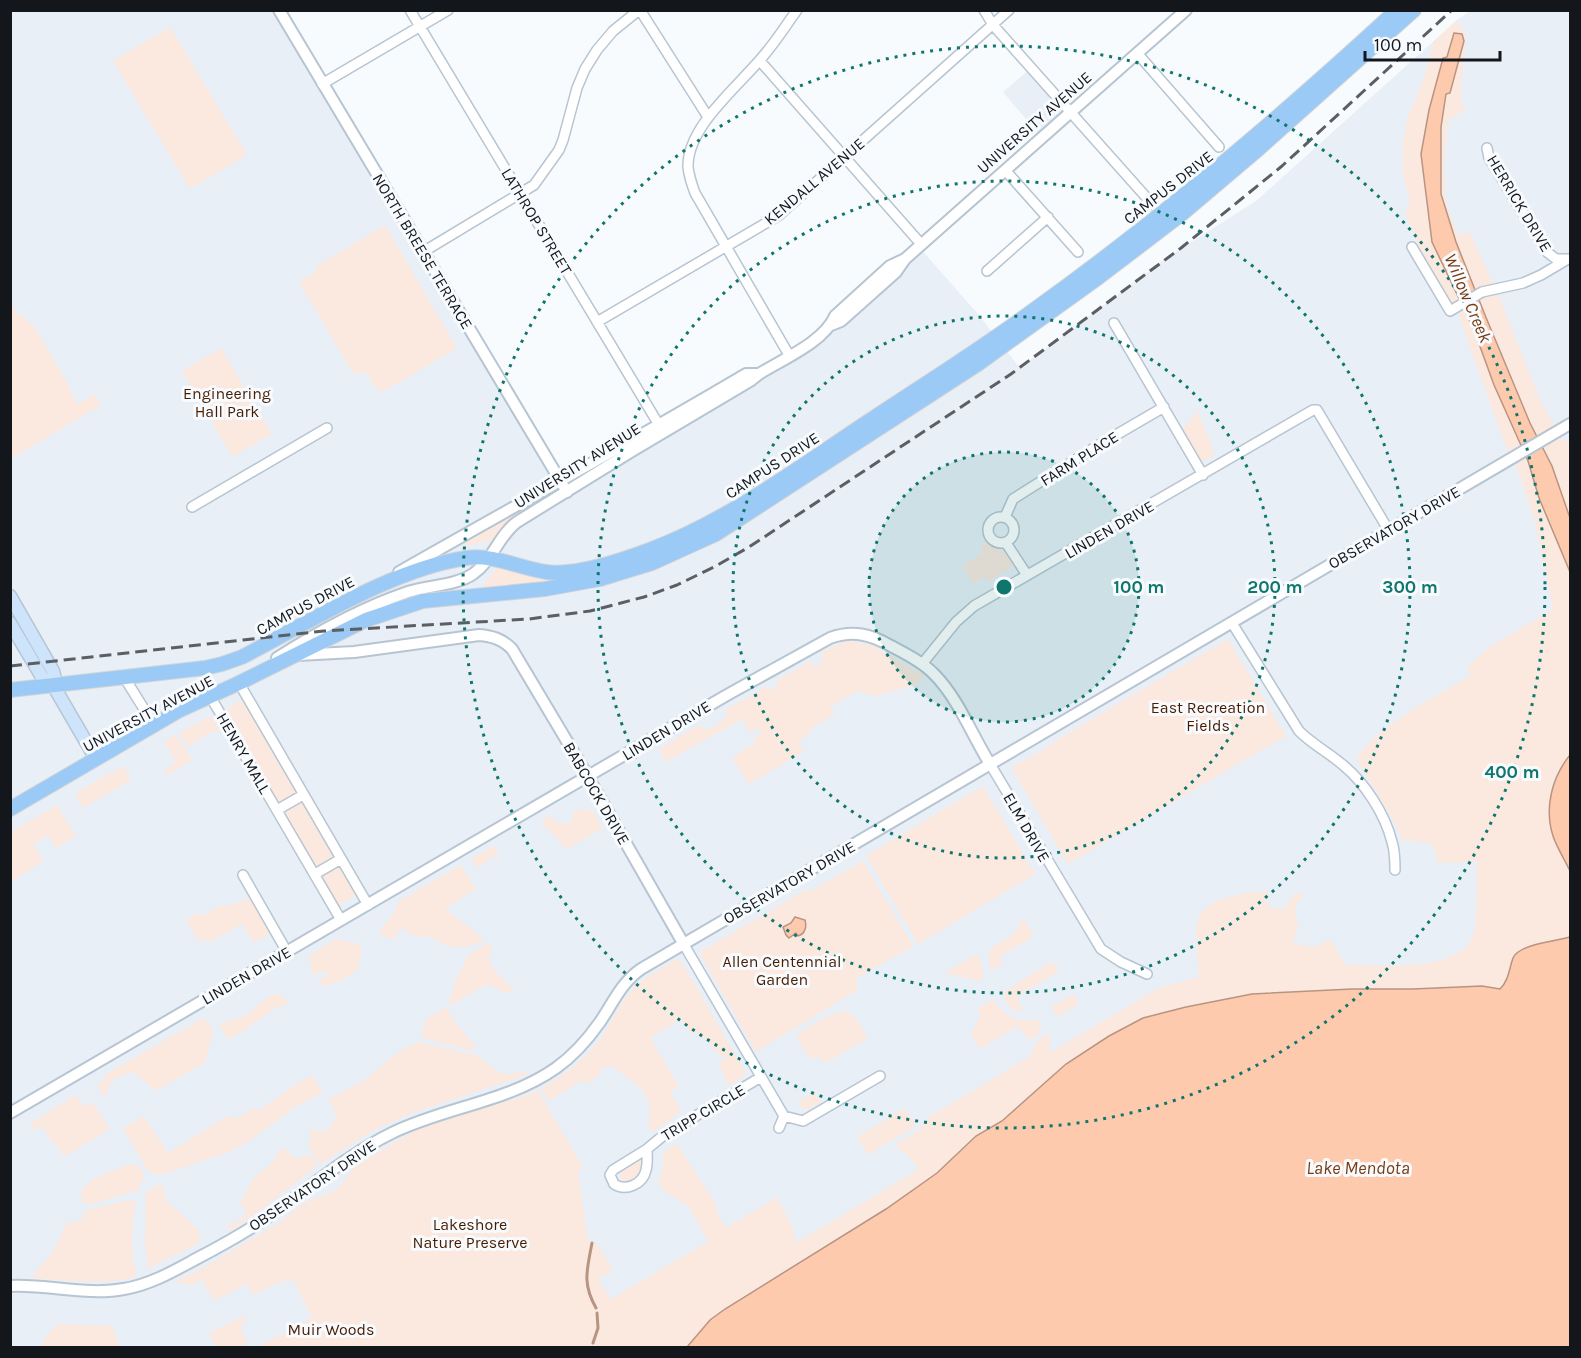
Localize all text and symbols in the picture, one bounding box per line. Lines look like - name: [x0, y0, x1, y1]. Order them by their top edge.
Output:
- scale bar: [1365, 24, 1500, 62]
- text: 100 m: [1374, 34, 1422, 56]
- street label: UNIVERSITY AVENUE: [973, 67, 1095, 177]
- street label: KENDALL AVENUE: [760, 134, 868, 229]
- street label: CAMPUS DRIVE: [1120, 147, 1217, 228]
- street label: HERRICK DRIVE: [1483, 151, 1556, 255]
- street label: LATHROP STREET: [497, 165, 576, 278]
- street label: NORTH BREESE TERRACE: [368, 170, 477, 333]
- water label: Willow Creek: [1439, 250, 1497, 347]
- park label: Engineering Hall Park: [183, 384, 271, 421]
- street label: UNIVERSITY AVENUE: [511, 419, 644, 512]
- street label: FARM PLACE: [1037, 427, 1122, 490]
- street label: CAMPUS DRIVE: [722, 428, 823, 503]
- street label: OBSERVATORY DRIVE: [1325, 482, 1464, 573]
- street label: LINDEN DRIVE: [1061, 496, 1157, 563]
- street label: CAMPUS DRIVE: [253, 572, 357, 639]
- text: 100 m: [1114, 576, 1164, 598]
- text: 200 m: [1247, 576, 1303, 598]
- text: 300 m: [1382, 576, 1438, 598]
- centre of rings: [994, 577, 1014, 597]
- street label: UNIVERSITY AVENUE: [80, 671, 217, 756]
- street label: LINDEN DRIVE: [618, 697, 714, 764]
- park label: East Recreation Fields: [1151, 698, 1265, 735]
- street label: HENRY MALL: [213, 709, 275, 798]
- street label: BABCOCK DRIVE: [559, 739, 634, 848]
- text: 400 m: [1484, 761, 1540, 783]
- street label: ELM DRIVE: [999, 789, 1054, 865]
- street label: OBSERVATORY DRIVE: [720, 837, 859, 928]
- street label: LINDEN DRIVE: [198, 942, 294, 1009]
- park label: Allen Centennial Garden: [722, 952, 842, 989]
- street label: TRIPP CIRCLE: [658, 1080, 749, 1145]
- street label: OBSERVATORY DRIVE: [245, 1136, 379, 1235]
- water label: Lake Mendota: [1306, 1157, 1410, 1179]
- park label: Lakeshore Nature Preserve: [413, 1215, 527, 1252]
- park label: Muir Woods: [288, 1320, 374, 1339]

